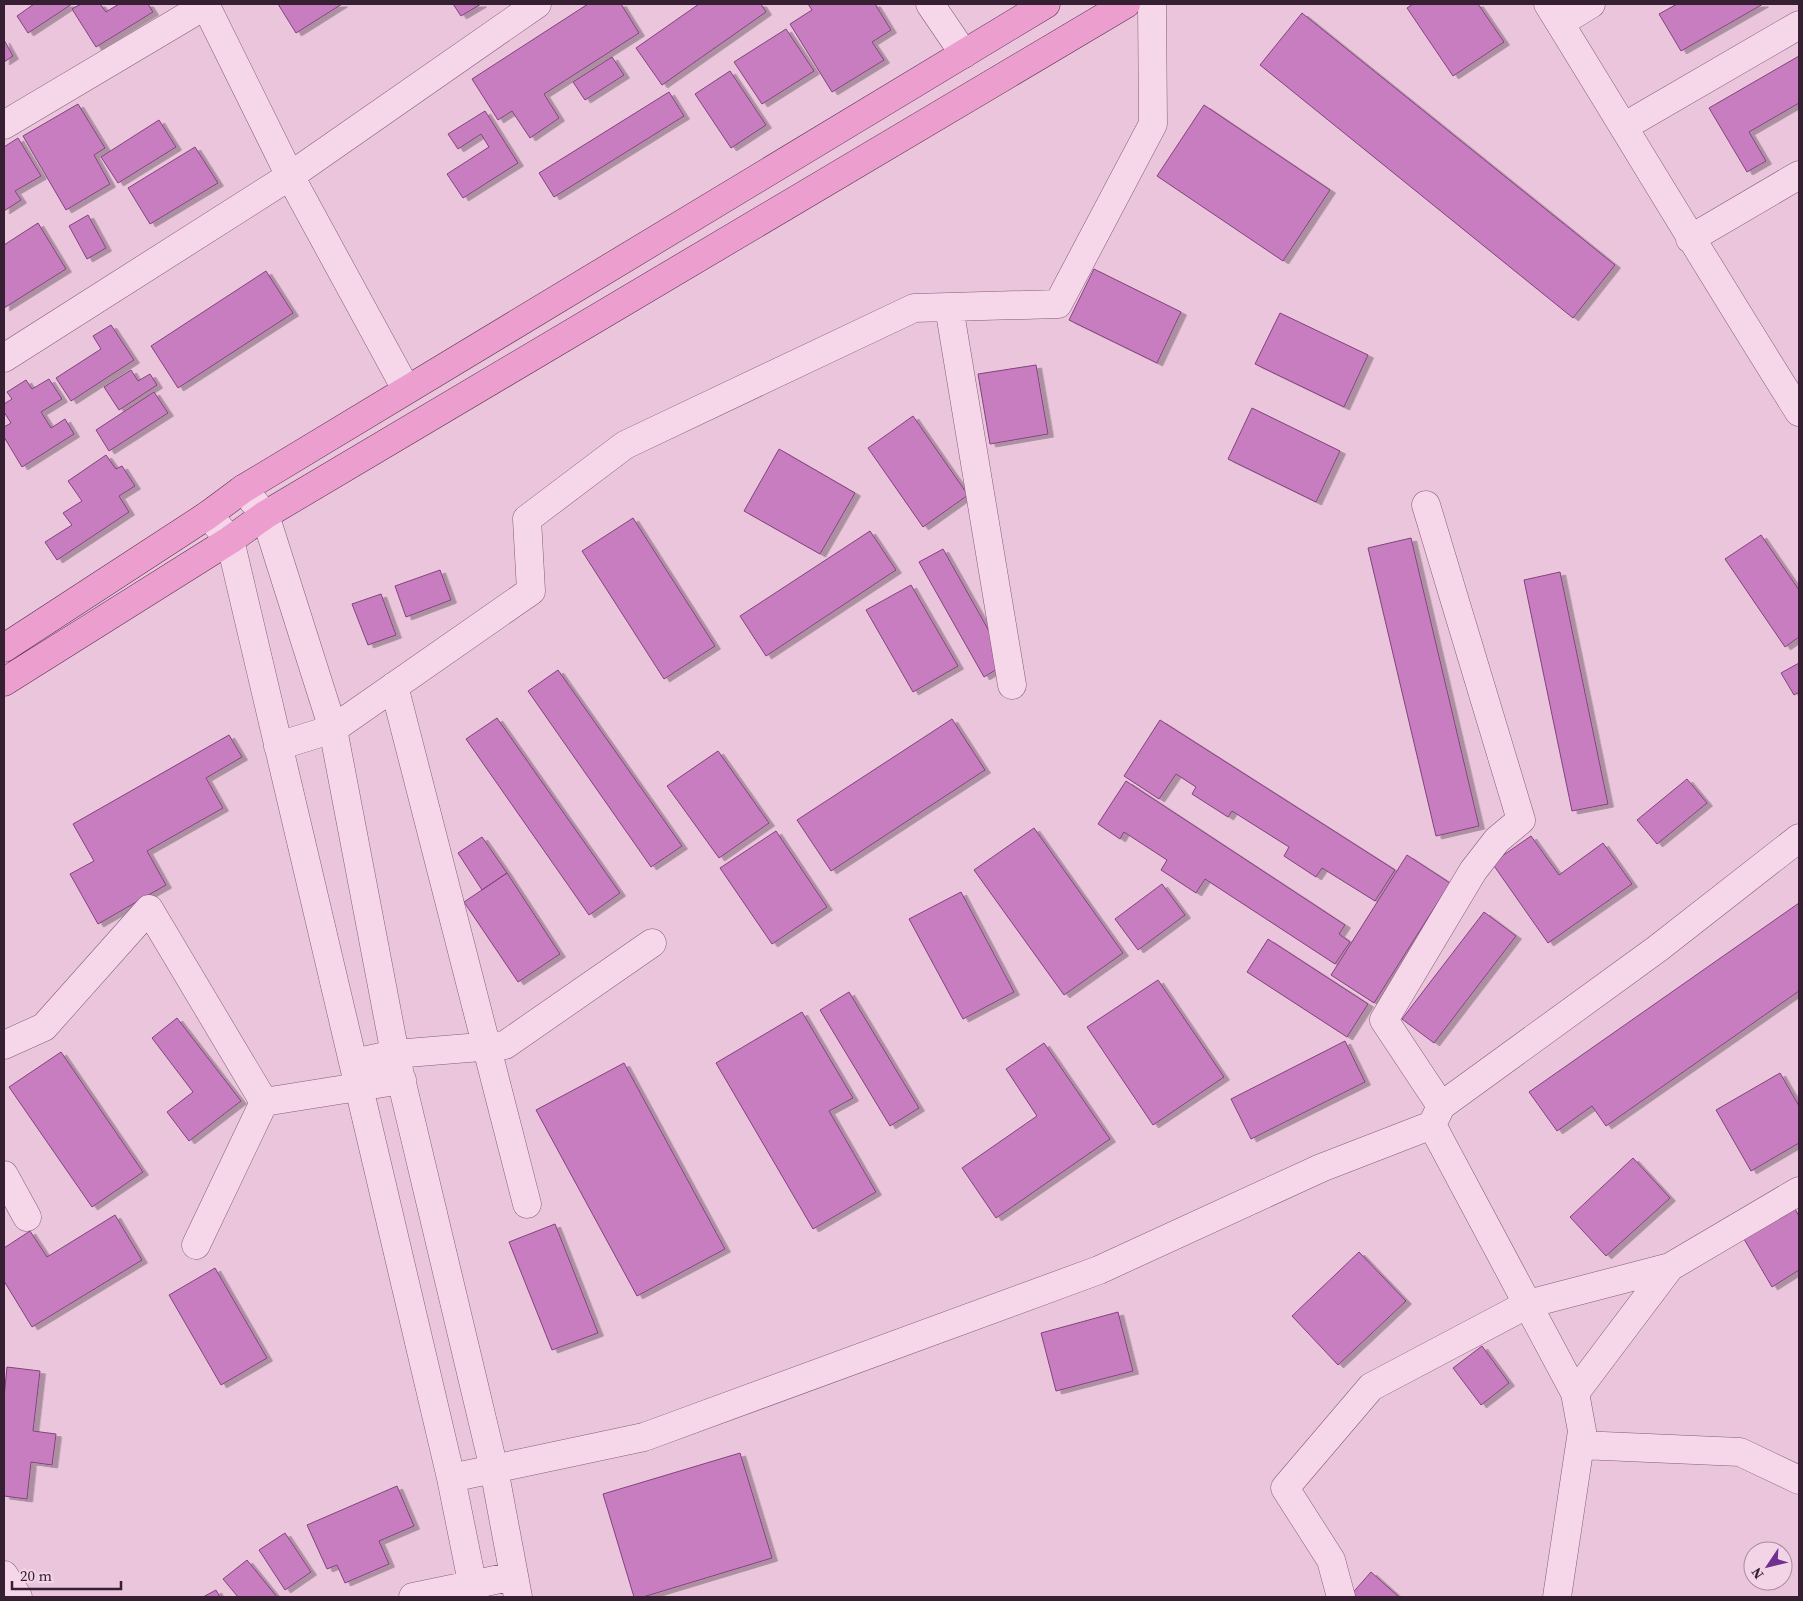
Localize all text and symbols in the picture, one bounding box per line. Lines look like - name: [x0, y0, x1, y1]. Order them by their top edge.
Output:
- north arrow: [1743, 1541, 1793, 1591]
- scale bar: [12, 1558, 121, 1590]
- text: N: [1746, 1564, 1768, 1583]
- text: 20 m: [20, 1565, 52, 1586]

